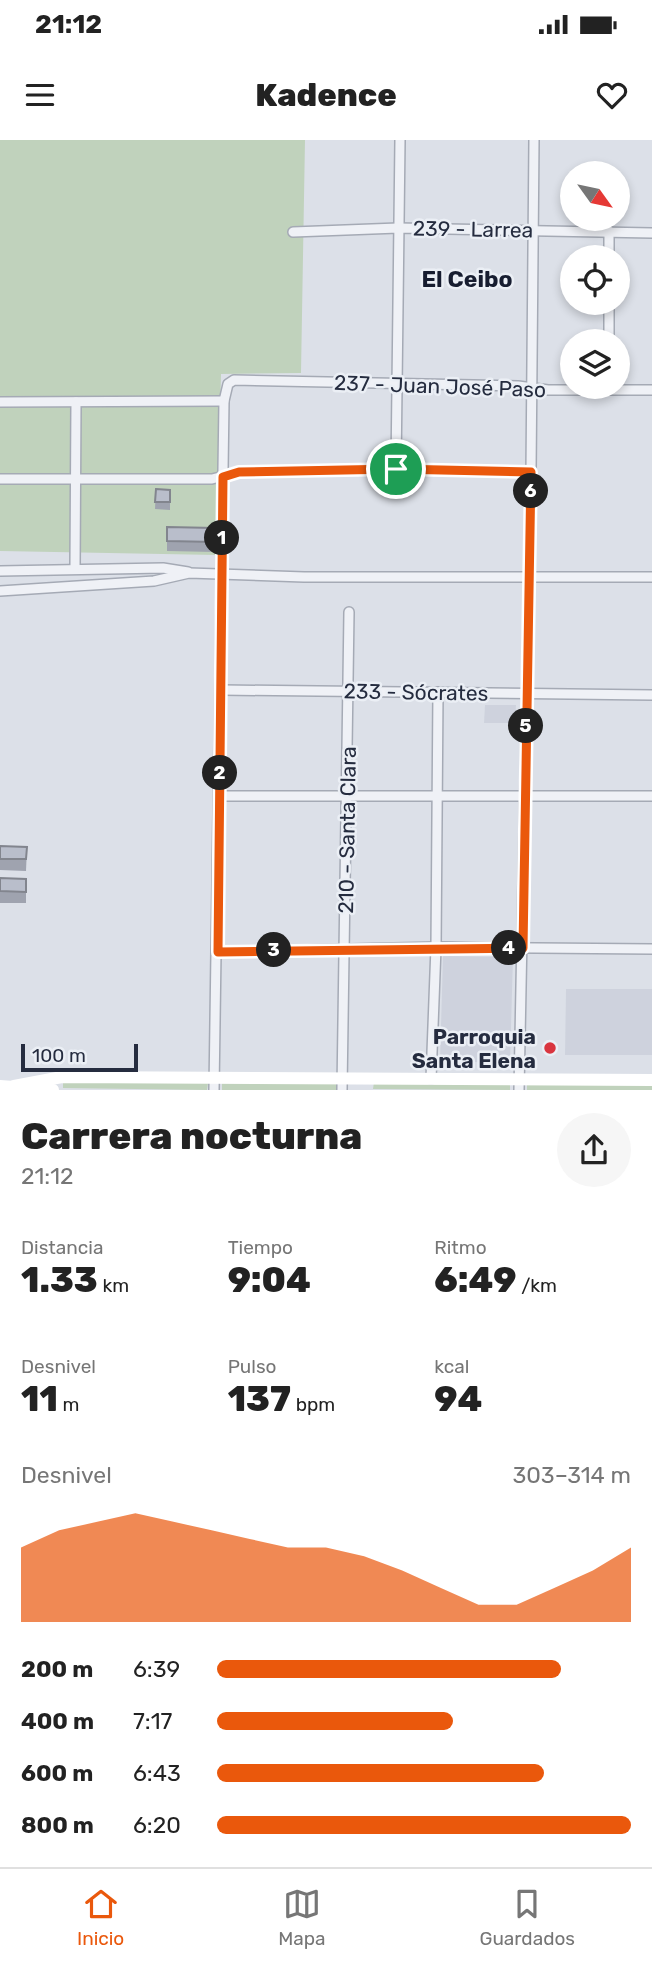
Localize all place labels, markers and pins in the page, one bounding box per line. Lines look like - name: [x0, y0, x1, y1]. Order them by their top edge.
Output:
- pin: [366, 439, 426, 499]
- pin: 6: [514, 474, 548, 508]
- pin: 1: [204, 520, 240, 556]
- pin: 5: [508, 708, 544, 744]
- pin: 2: [202, 756, 238, 790]
- pin: 4: [491, 930, 526, 966]
- pin: 3: [256, 932, 292, 968]
- place label: Parroquia Santa Elena: [412, 1024, 536, 1073]
- marker: Parroquia Santa Elena: [542, 1040, 558, 1056]

